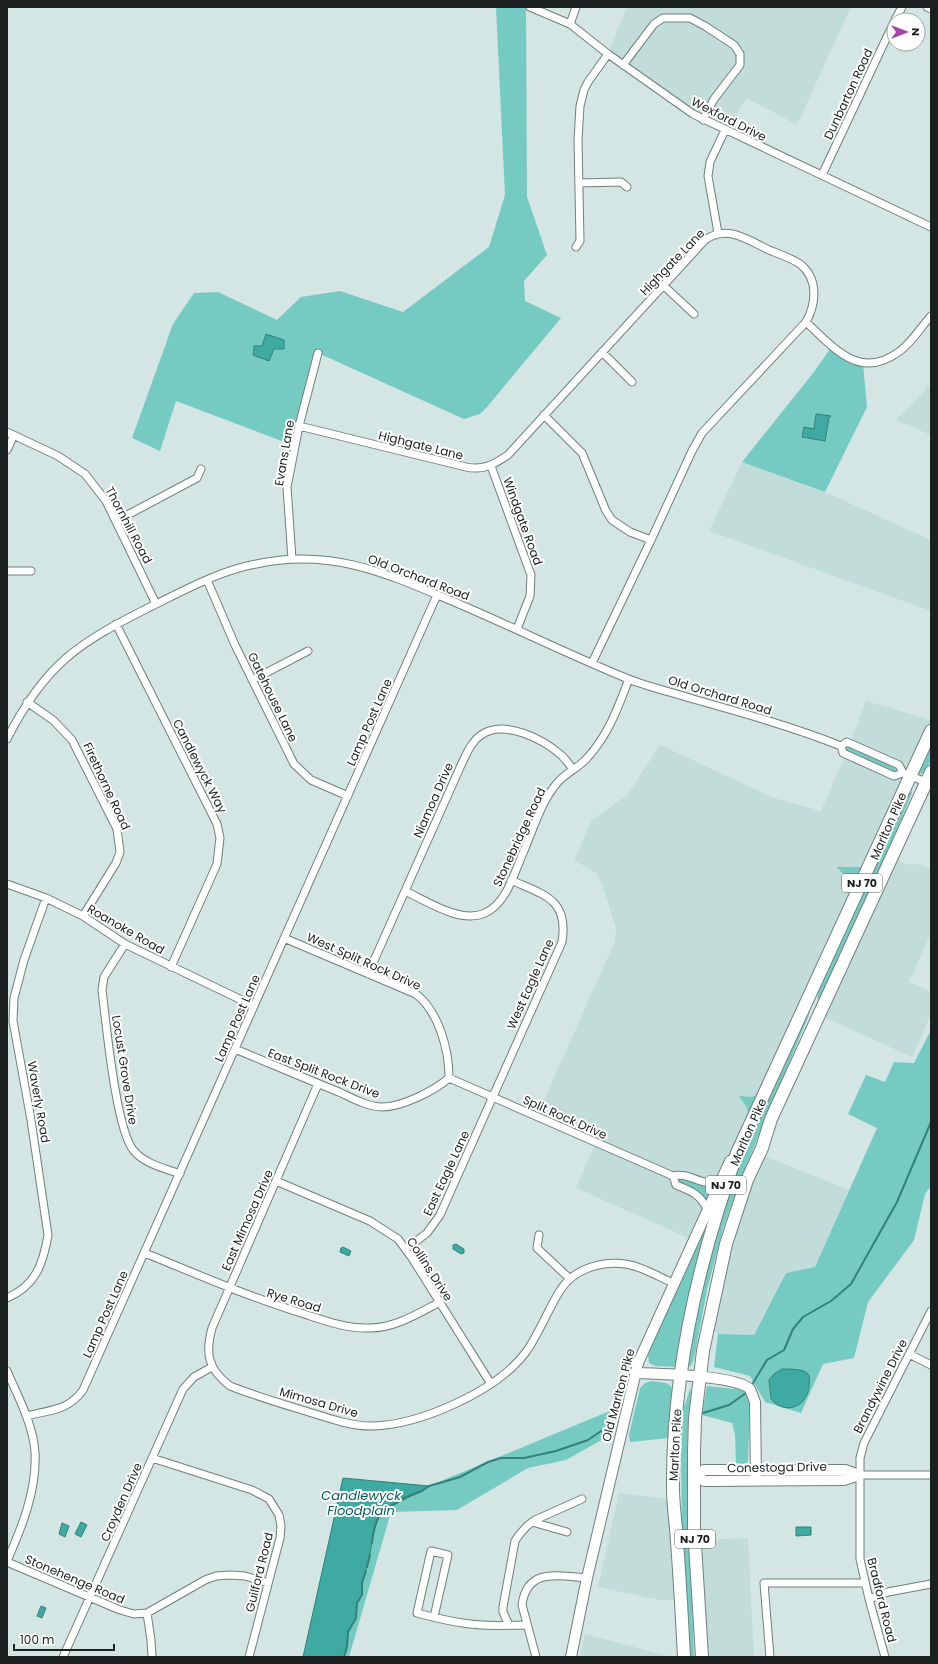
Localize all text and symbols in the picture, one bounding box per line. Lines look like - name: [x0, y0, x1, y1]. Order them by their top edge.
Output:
- north arrow: [886, 12, 926, 52]
- text: N: [908, 28, 924, 36]
- street label: Dunbarton Road: [819, 46, 877, 142]
- street label: Wexford Drive: [688, 93, 770, 145]
- street label: Highgate Lane: [636, 225, 708, 299]
- street label: Evans Lane: [270, 419, 298, 487]
- street label: Highgate Lane: [377, 426, 465, 464]
- street label: Windgate Road: [499, 474, 547, 568]
- street label: Thornhill Road: [102, 484, 156, 566]
- street label: Old Orchard Road: [366, 550, 472, 604]
- street label: Gatehouse Lane: [244, 649, 302, 745]
- street label: Old Orchard Road: [666, 671, 774, 719]
- street label: Lamp Post Lane: [342, 676, 396, 768]
- street label: Candlewyck Way: [169, 716, 231, 816]
- street label: Firethorne Road: [79, 740, 135, 832]
- street label: Niamoa Drive: [409, 760, 457, 840]
- street label: Stonebridge Road: [489, 785, 549, 889]
- street label: Marlton Pike: [866, 790, 910, 862]
- road number: NJ 70: [842, 874, 882, 892]
- street label: Roanoke Road: [84, 900, 168, 958]
- street label: West Split Rock Drive: [304, 928, 424, 994]
- street label: West Eagle Lane: [502, 936, 558, 1032]
- street label: Lamp Post Lane: [210, 972, 264, 1064]
- street label: Locust Grove Drive: [108, 1014, 142, 1126]
- street label: East Split Rock Drive: [266, 1044, 382, 1102]
- street label: Waverly Road: [23, 1060, 55, 1144]
- street label: Split Rock Drive: [520, 1091, 610, 1143]
- street label: Marlton Pike: [726, 1096, 770, 1168]
- street label: East Eagle Lane: [419, 1127, 473, 1219]
- street label: East Mimosa Drive: [217, 1167, 277, 1273]
- road number: NJ 70: [706, 1176, 746, 1194]
- street label: Collins Drive: [403, 1234, 457, 1304]
- street label: Lamp Post Lane: [78, 1268, 132, 1360]
- street label: Rye Road: [265, 1284, 323, 1316]
- street label: Brandywine Drive: [849, 1336, 911, 1436]
- street label: Old Marlton Pike: [597, 1346, 639, 1444]
- street label: Mimosa Drive: [278, 1383, 360, 1421]
- street label: Marlton Pike: [665, 1408, 685, 1482]
- street label: Conestoga Drive: [727, 1458, 827, 1476]
- street label: Croyden Drive: [96, 1460, 146, 1544]
- water label: Candlewyck Floodplain: [321, 1486, 402, 1520]
- street label: Guilford Road: [241, 1530, 277, 1614]
- road number: NJ 70: [675, 1530, 715, 1548]
- street label: Stonehenge Road: [22, 1550, 128, 1608]
- street label: Bradford Road: [863, 1556, 901, 1644]
- scale bar: [14, 1626, 114, 1652]
- text: 100 m: [20, 1631, 54, 1648]

